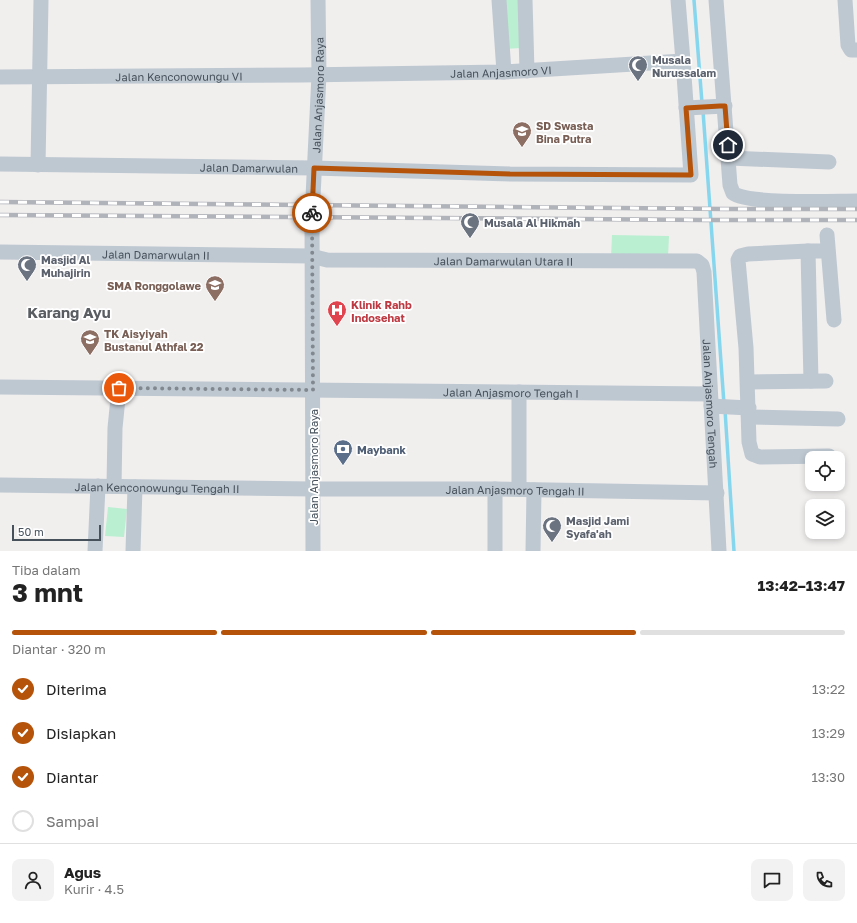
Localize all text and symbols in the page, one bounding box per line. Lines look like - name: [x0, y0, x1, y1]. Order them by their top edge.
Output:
- street label: Jalan Anjasmoro Raya: [309, 37, 326, 153]
- place label: Musala Nurussalam: [652, 53, 717, 79]
- mosque icon: Musala Nurussalam: [627, 54, 649, 82]
- street label: Jalan Anjasmoro VI: [450, 63, 552, 79]
- street label: Jalan Kenconowungu VI: [115, 69, 243, 83]
- place label: SD Swasta Bina Putra: [536, 119, 593, 145]
- school or university icon: SD Swasta Bina Putra: [511, 120, 533, 148]
- pin: [711, 128, 745, 162]
- icon: home: [717, 134, 739, 156]
- street label: Jalan Damarwulan: [200, 160, 298, 174]
- courier: [292, 193, 332, 233]
- icon: bike: [301, 202, 323, 224]
- mosque icon: Musala Al Hikmah: [459, 211, 481, 239]
- place label: Musala Al Hikmah: [484, 216, 581, 229]
- street label: Jalan Damarwulan II: [102, 247, 210, 261]
- place label: Masjid Al Muhajirin: [41, 253, 91, 279]
- mosque icon: Masjid Al Muhajirin: [16, 254, 38, 282]
- street label: Jalan Damarwulan Utara II: [434, 254, 573, 267]
- school or university icon: SMA Ronggolawe: [204, 274, 226, 302]
- place label: SMA Ronggolawe: [107, 279, 202, 292]
- place label: Klinik Rahb Indosehat: [351, 298, 412, 324]
- hospital icon: Klinik Rahb Indosehat: [326, 299, 348, 327]
- district label: Karang Ayu: [27, 303, 111, 321]
- place label: TK Aisyiyah Bustanul Athfal 22: [104, 327, 204, 353]
- school or university icon: TK Aisyiyah Bustanul Athfal 22: [79, 328, 101, 356]
- street label: Jalan Anjasmoro Tengah: [701, 339, 721, 469]
- pin: [102, 371, 136, 405]
- icon: bag: [108, 377, 130, 399]
- street label: Jalan Anjasmoro Tengah I: [443, 385, 579, 399]
- street label: Jalan Anjasmoro Raya: [307, 409, 320, 525]
- bank icon: Maybank: [332, 438, 354, 466]
- place label: Maybank: [357, 443, 406, 456]
- map controls: [805, 451, 845, 539]
- button: locate: [805, 451, 845, 491]
- street label: Jalan Kenconowungu Tengah II: [74, 479, 240, 495]
- street label: Jalan Anjasmoro Tengah II: [445, 482, 585, 497]
- button: layers: [805, 499, 845, 539]
- place label: Masjid Jami Syafa'ah: [566, 514, 629, 540]
- mosque icon: Masjid Jami Syafa'ah: [541, 515, 563, 543]
- scale bar: [12, 523, 101, 542]
- text: 50 m: [18, 525, 44, 538]
- text: Tiba dalam: [12, 562, 80, 578]
- text: 13:42–13:47: [758, 576, 845, 594]
- text: 3 mnt: [12, 577, 83, 608]
- text: Diantar · 320 m: [12, 641, 106, 657]
- icon: check: [12, 678, 34, 700]
- text: Diterima: [46, 680, 107, 698]
- text: 13:22: [812, 681, 845, 697]
- icon: check: [12, 722, 34, 744]
- text: Disiapkan: [46, 724, 116, 742]
- text: 13:29: [812, 725, 845, 741]
- icon: check: [12, 766, 34, 788]
- text: Diantar: [46, 768, 98, 786]
- text: 13:30: [812, 769, 845, 785]
- text: Sampai: [46, 812, 99, 830]
- button: person: [12, 859, 54, 901]
- button: chat: [751, 859, 793, 901]
- button: phone: [803, 859, 845, 901]
- text: Agus: [64, 863, 101, 881]
- text: Kurir · 4.5: [64, 881, 124, 897]

